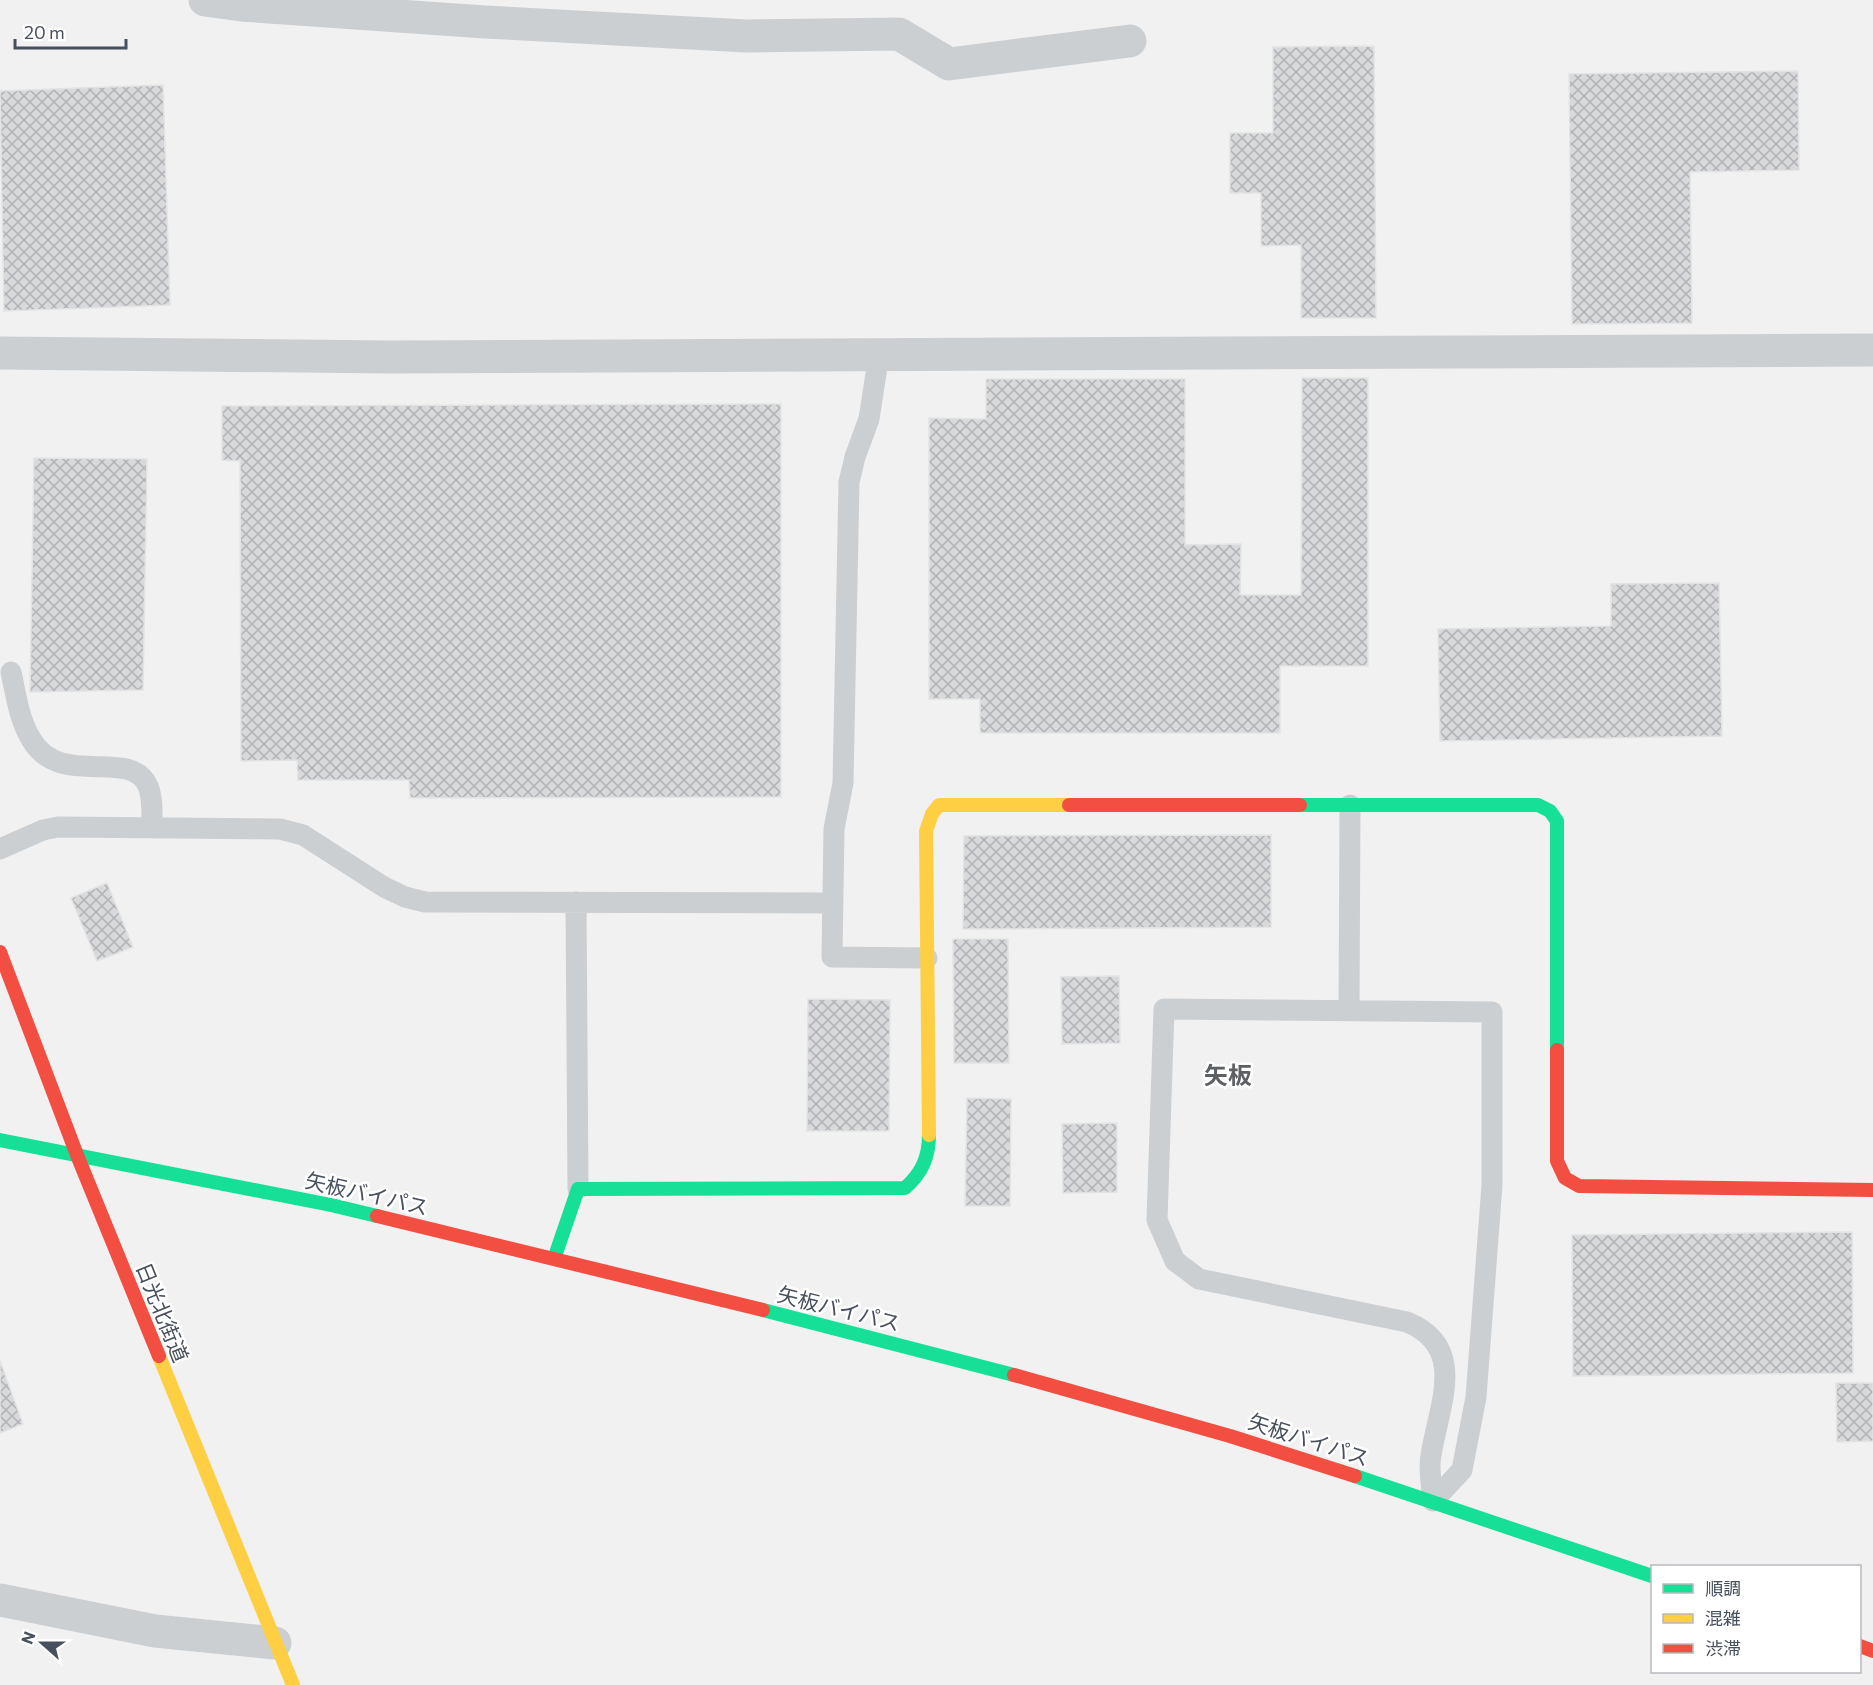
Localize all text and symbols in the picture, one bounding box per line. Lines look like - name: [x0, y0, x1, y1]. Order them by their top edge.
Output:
- scale bar: [15, 12, 126, 50]
- text: 20 m: [24, 21, 65, 43]
- district label: 矢板: [1204, 1060, 1252, 1089]
- street label: 矢板バイパス: [303, 1167, 431, 1219]
- street label: 日光北街道: [132, 1259, 194, 1365]
- street label: 矢板バイパス: [775, 1281, 903, 1335]
- street label: 矢板バイパス: [1245, 1408, 1373, 1470]
- legend: [1651, 1565, 1861, 1673]
- text: 順調: [1705, 1577, 1741, 1599]
- text: 混雑: [1705, 1607, 1741, 1629]
- north arrow: [12, 1613, 72, 1673]
- text: N: [17, 1628, 39, 1646]
- text: 渋滞: [1705, 1637, 1741, 1659]

